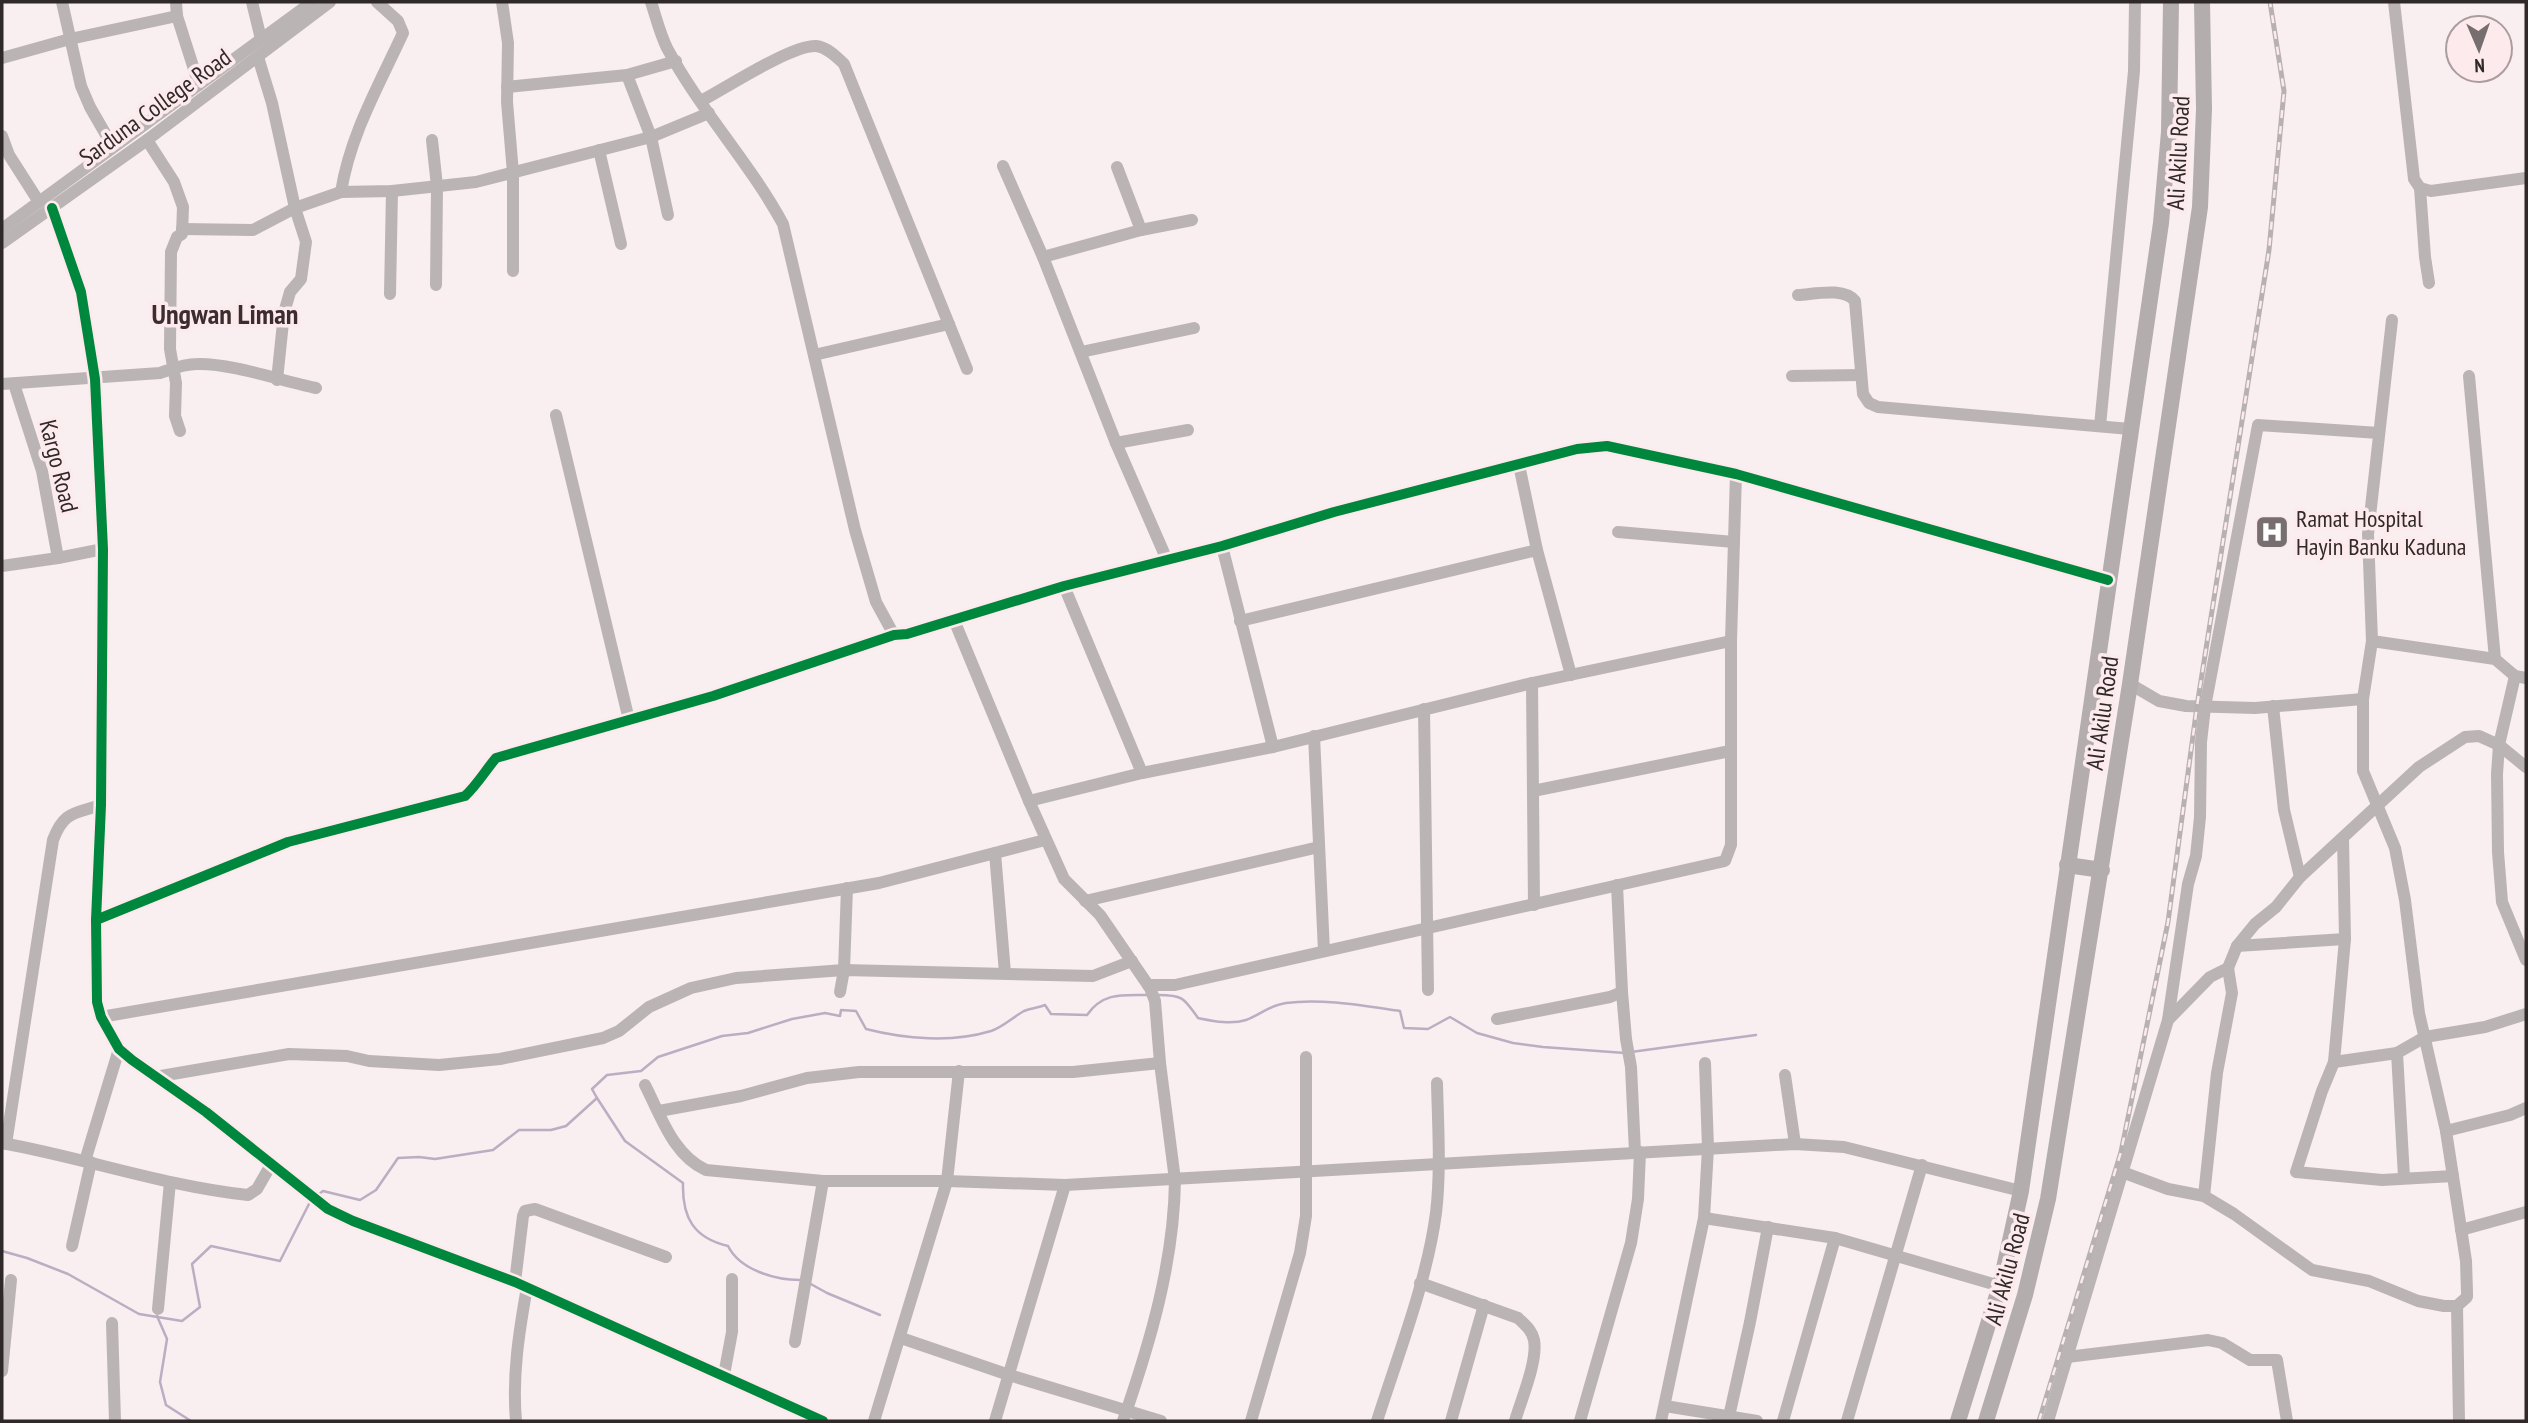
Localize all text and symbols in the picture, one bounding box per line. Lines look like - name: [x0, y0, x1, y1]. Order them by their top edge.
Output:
- north arrow: [2444, 14, 2514, 84]
- street label: Sarduna College Road: [73, 41, 237, 173]
- text: N: [2474, 54, 2485, 78]
- street label: Ali Akilu Road: [2160, 95, 2196, 211]
- district label: Ungwan Liman: [152, 295, 298, 332]
- street label: Kargo Road: [33, 417, 85, 515]
- place label: Ramat Hospital Hayin Banku Kaduna: [2296, 503, 2466, 562]
- hospital icon: Ramat Hospital Hayin Banku Kaduna: [2253, 513, 2291, 551]
- street label: Ali Akilu Road: [2079, 654, 2125, 772]
- street label: Ali Akilu Road: [1977, 1210, 2037, 1328]

